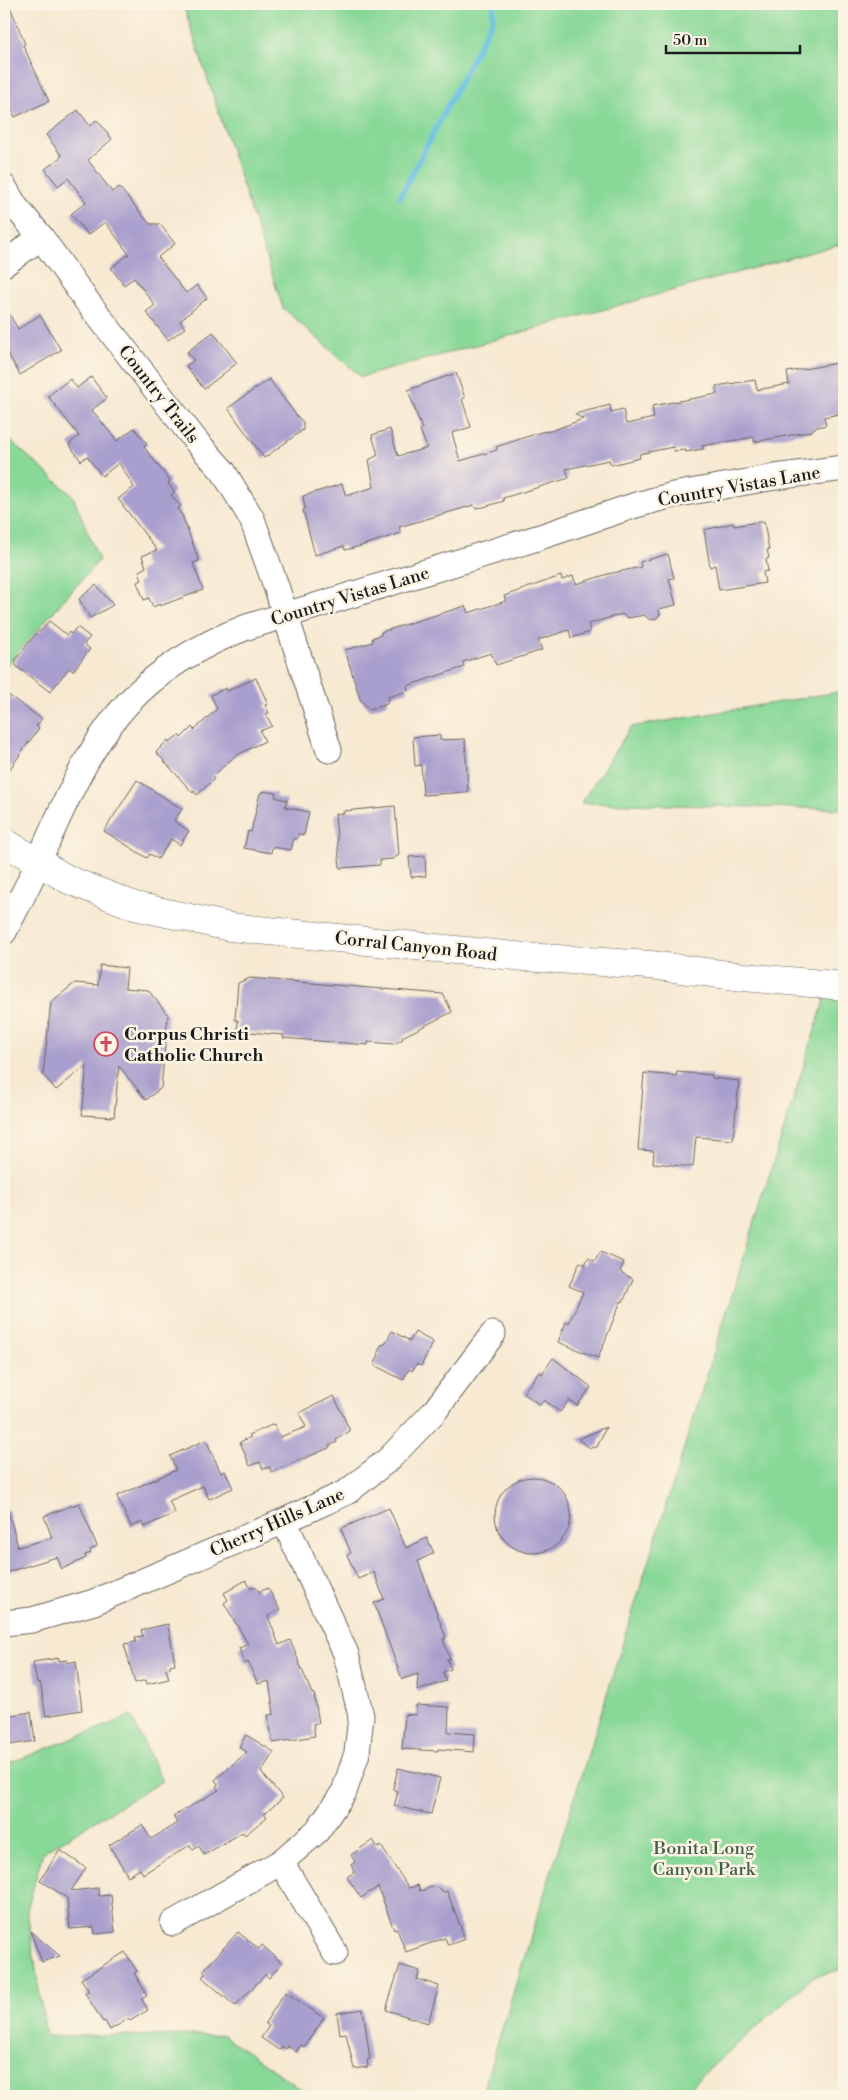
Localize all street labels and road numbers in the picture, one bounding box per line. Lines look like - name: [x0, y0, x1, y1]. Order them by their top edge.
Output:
- street label: Country Trails: [113, 341, 204, 448]
- street label: Country Vistas Lane: [656, 461, 822, 512]
- street label: Country Vistas Lane: [268, 561, 432, 632]
- street label: Corral Canyon Road: [334, 927, 499, 967]
- street label: Cherry Hills Lane: [206, 1483, 348, 1562]

